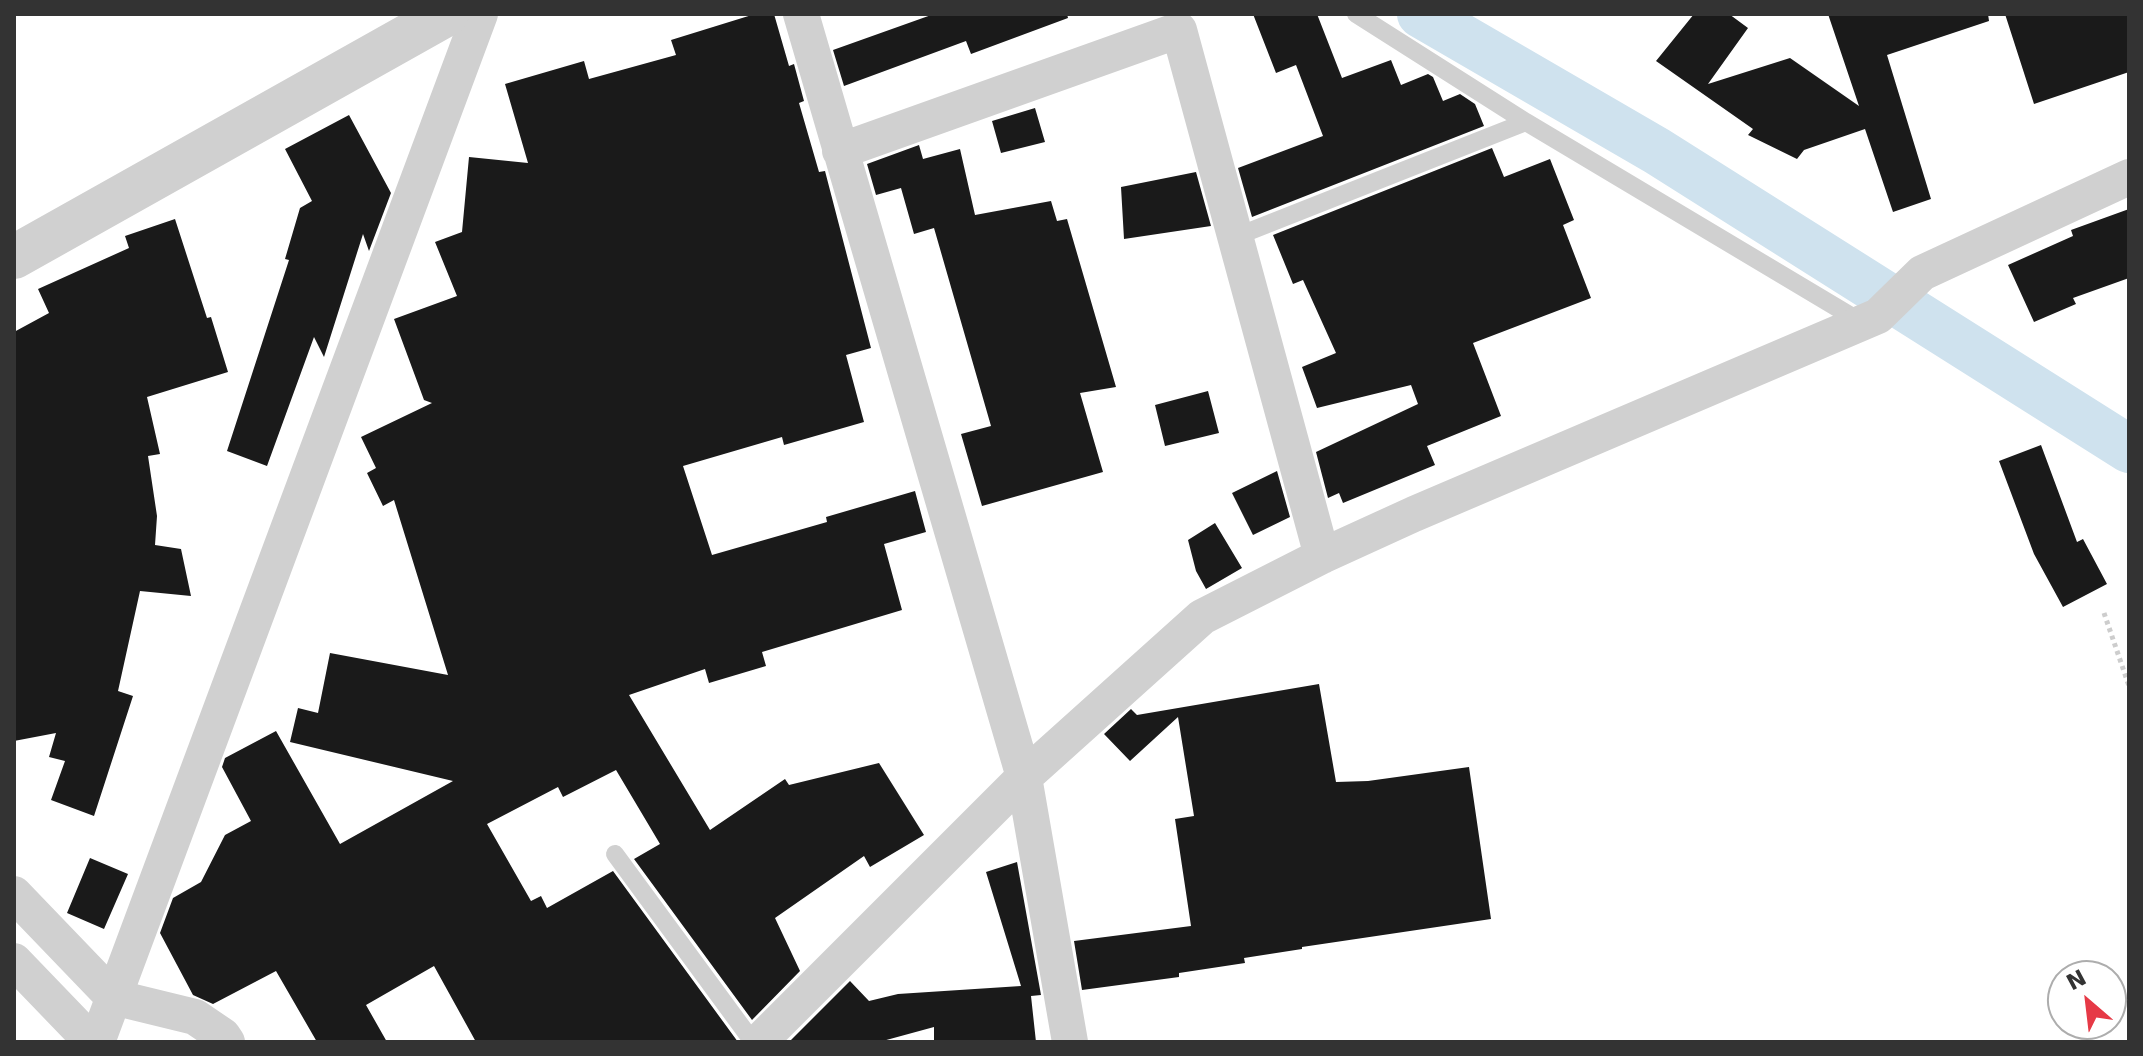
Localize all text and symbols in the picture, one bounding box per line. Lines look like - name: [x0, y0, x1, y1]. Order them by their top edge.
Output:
- north arrow: [2047, 960, 2127, 1040]
- text: N: [2062, 965, 2090, 995]

